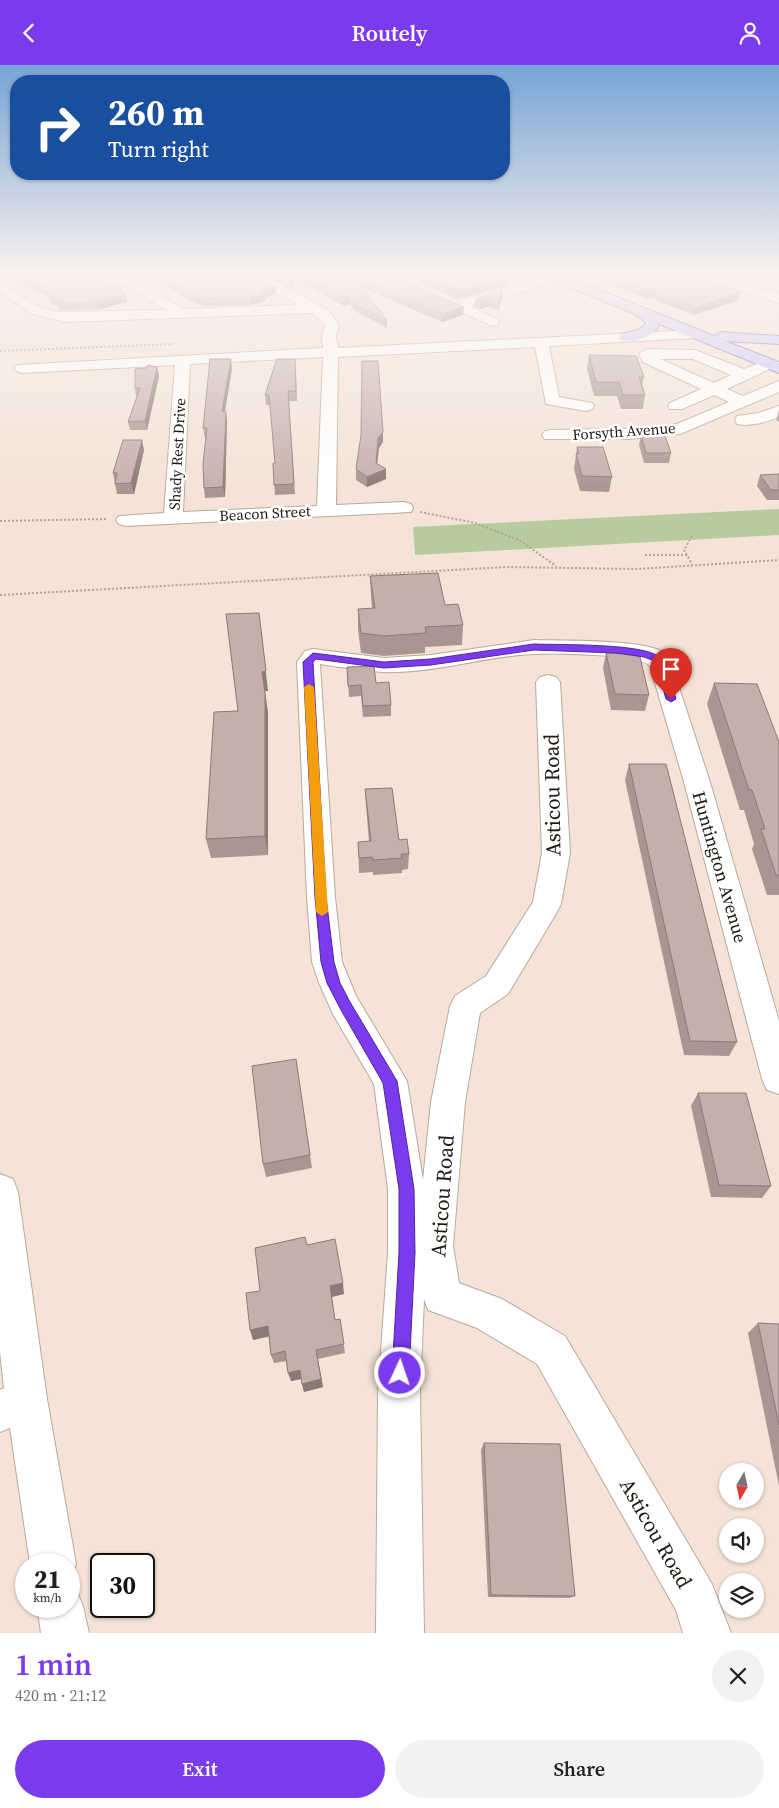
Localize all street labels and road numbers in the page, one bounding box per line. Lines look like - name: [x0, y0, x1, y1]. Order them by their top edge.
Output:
- street label: Shady Rest Drive: [164, 397, 190, 510]
- street label: Forsyth Avenue: [572, 417, 677, 445]
- street label: Beacon Street: [219, 500, 311, 526]
- street label: Asticou Road: [536, 733, 568, 856]
- street label: Huntington Avenue: [686, 788, 754, 946]
- street label: Asticou Road: [423, 1134, 461, 1258]
- street label: Asticou Road: [613, 1473, 699, 1593]

